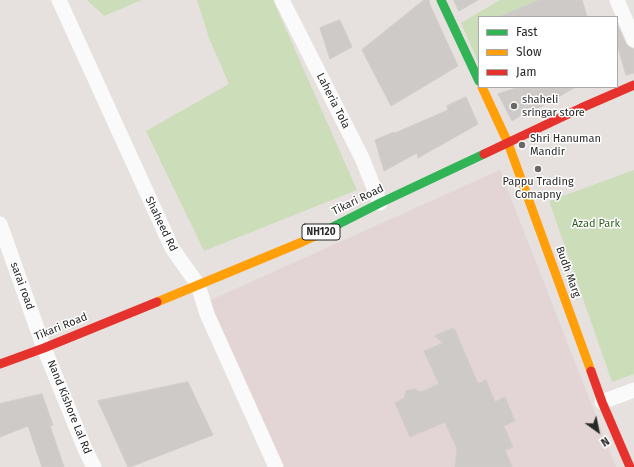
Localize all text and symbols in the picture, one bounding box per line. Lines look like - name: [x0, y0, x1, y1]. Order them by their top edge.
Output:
- legend: [478, 16, 618, 88]
- text: Fast: [516, 25, 538, 39]
- text: Slow: [516, 45, 542, 59]
- text: Jam: [516, 65, 536, 79]
- street label: Laheria Tola: [313, 71, 353, 131]
- place label: shaheli sringar store: [522, 93, 585, 119]
- marker: shaheli sringar store: [509, 101, 519, 111]
- place label: Shri Hanuman Mandir: [530, 132, 601, 158]
- marker: Shri Hanuman Mandir: [517, 140, 527, 150]
- marker: Pappu Trading Comapny: [533, 164, 543, 174]
- place label: Pappu Trading Comapny: [502, 175, 574, 201]
- street label: Tikari Road: [330, 182, 386, 218]
- street label: Shaheed Rd: [142, 194, 180, 254]
- park label: Azad Park: [572, 217, 620, 231]
- road number: NH120: [302, 224, 340, 240]
- street label: Budh Marg: [553, 245, 583, 299]
- street label: sarai road: [7, 260, 37, 312]
- street label: Tikari Road: [33, 310, 89, 344]
- street label: Nand Kishore Lal Rd: [44, 358, 94, 456]
- north arrow: [578, 411, 618, 451]
- text: N: [598, 434, 611, 449]

